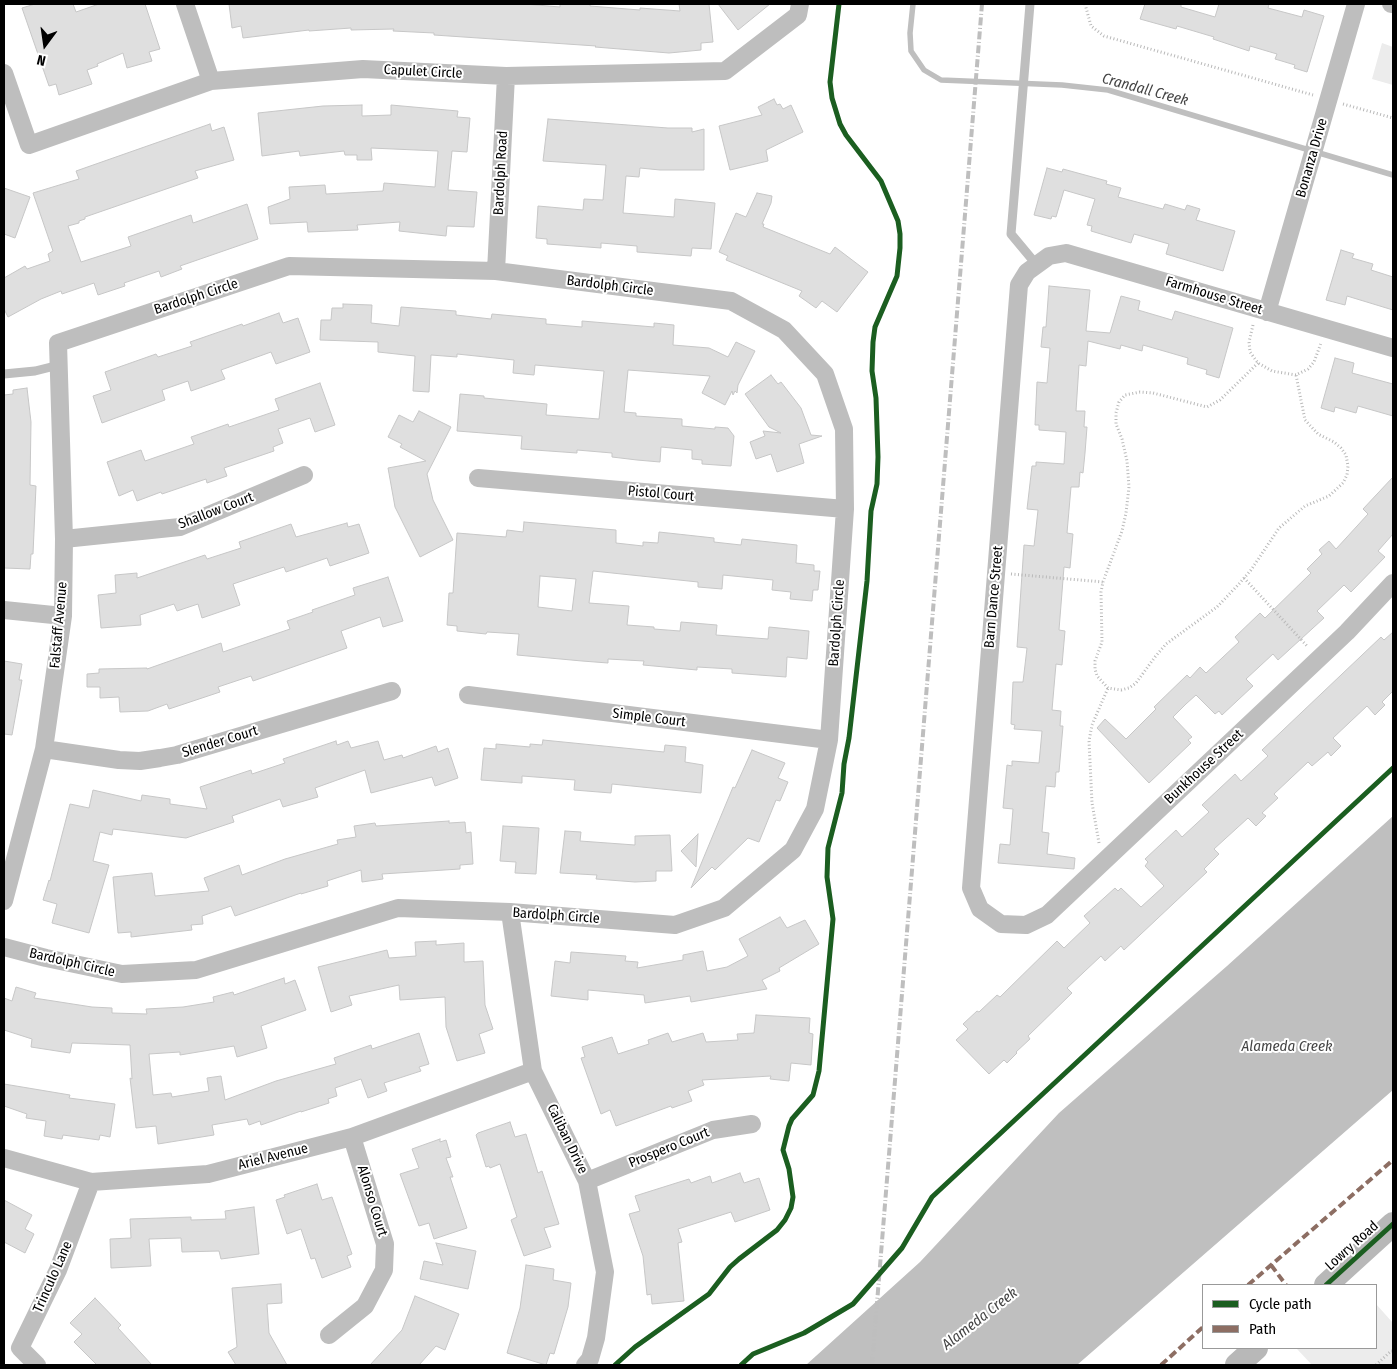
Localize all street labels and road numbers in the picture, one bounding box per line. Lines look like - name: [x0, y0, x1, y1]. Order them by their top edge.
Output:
- street label: Capulet Circle: [383, 62, 463, 82]
- street label: Bonanza Drive: [1293, 116, 1331, 200]
- street label: Bardolph Road: [490, 130, 512, 216]
- street label: Bardolph Circle: [566, 272, 654, 300]
- street label: Farmhouse Street: [1164, 273, 1264, 319]
- street label: Bardolph Circle: [152, 276, 240, 318]
- street label: Pistol Court: [627, 483, 695, 505]
- street label: Shallow Court: [176, 489, 256, 533]
- street label: Barn Dance Street: [981, 545, 1007, 649]
- street label: Bardolph Circle: [826, 579, 848, 667]
- street label: Falstaff Avenue: [47, 581, 71, 669]
- street label: Simple Court: [612, 705, 686, 731]
- street label: Slender Court: [180, 722, 260, 762]
- street label: Bunkhouse Street: [1161, 726, 1247, 808]
- street label: Bardolph Circle: [512, 905, 600, 927]
- street label: Bardolph Circle: [28, 945, 116, 981]
- street label: Caliban Drive: [543, 1101, 591, 1177]
- street label: Prospero Court: [626, 1124, 712, 1172]
- street label: Ariel Avenue: [236, 1140, 310, 1174]
- street label: Alonso Court: [353, 1163, 391, 1239]
- street label: Lowry Road: [1322, 1218, 1382, 1274]
- street label: Trinculo Lane: [30, 1239, 76, 1315]

